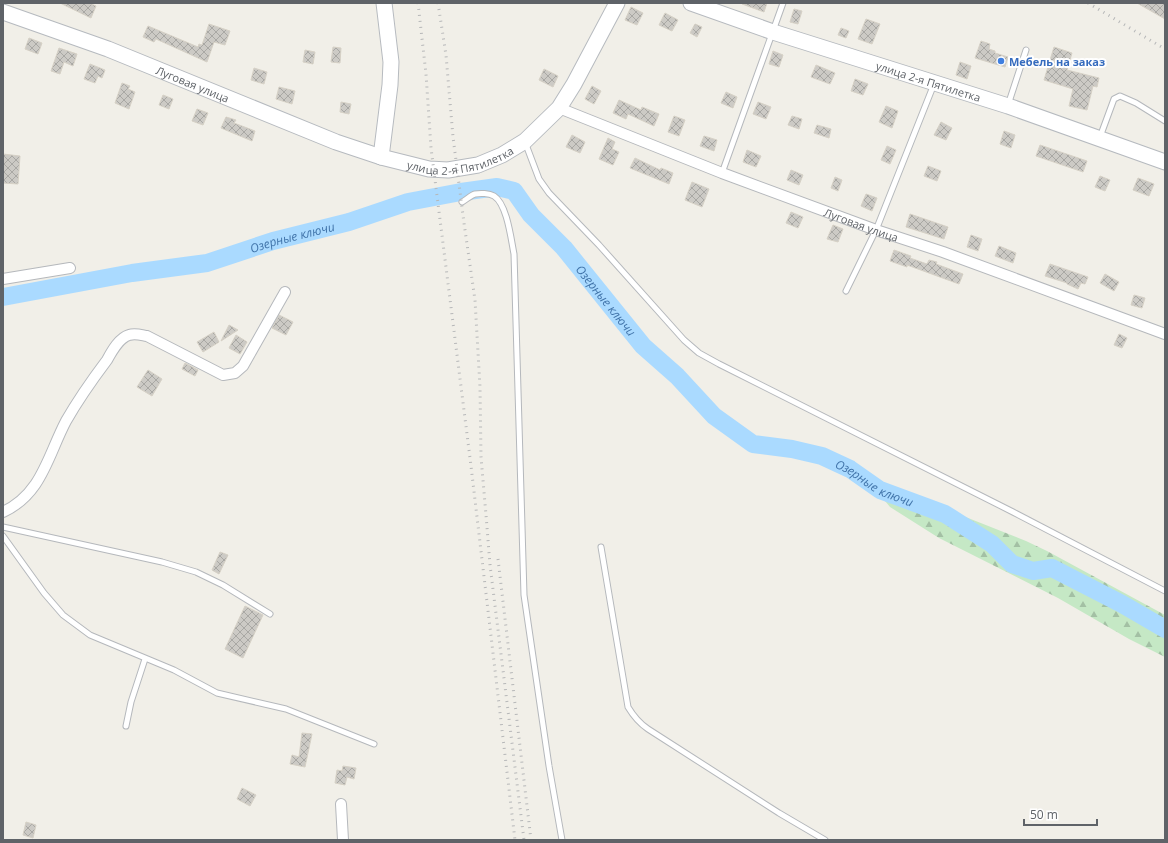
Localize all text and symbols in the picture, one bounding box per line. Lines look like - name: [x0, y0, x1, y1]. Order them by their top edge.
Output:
- place label: Мебель на заказ: [1009, 54, 1105, 69]
- marker: Мебель на заказ: [996, 56, 1006, 66]
- street label: улица 2-я Пятилетка: [874, 57, 983, 105]
- street label: Луговая улица: [154, 62, 232, 105]
- street label: улица 2-я Пятилетка: [406, 143, 516, 177]
- street label: Луговая улица: [822, 204, 900, 244]
- water label: Озерные ключи: [248, 217, 336, 257]
- water label: Озерные ключи: [572, 261, 640, 340]
- water label: Озерные ключи: [833, 455, 916, 510]
- scale bar: [1024, 801, 1097, 827]
- text: 50 m: [1030, 806, 1058, 823]

